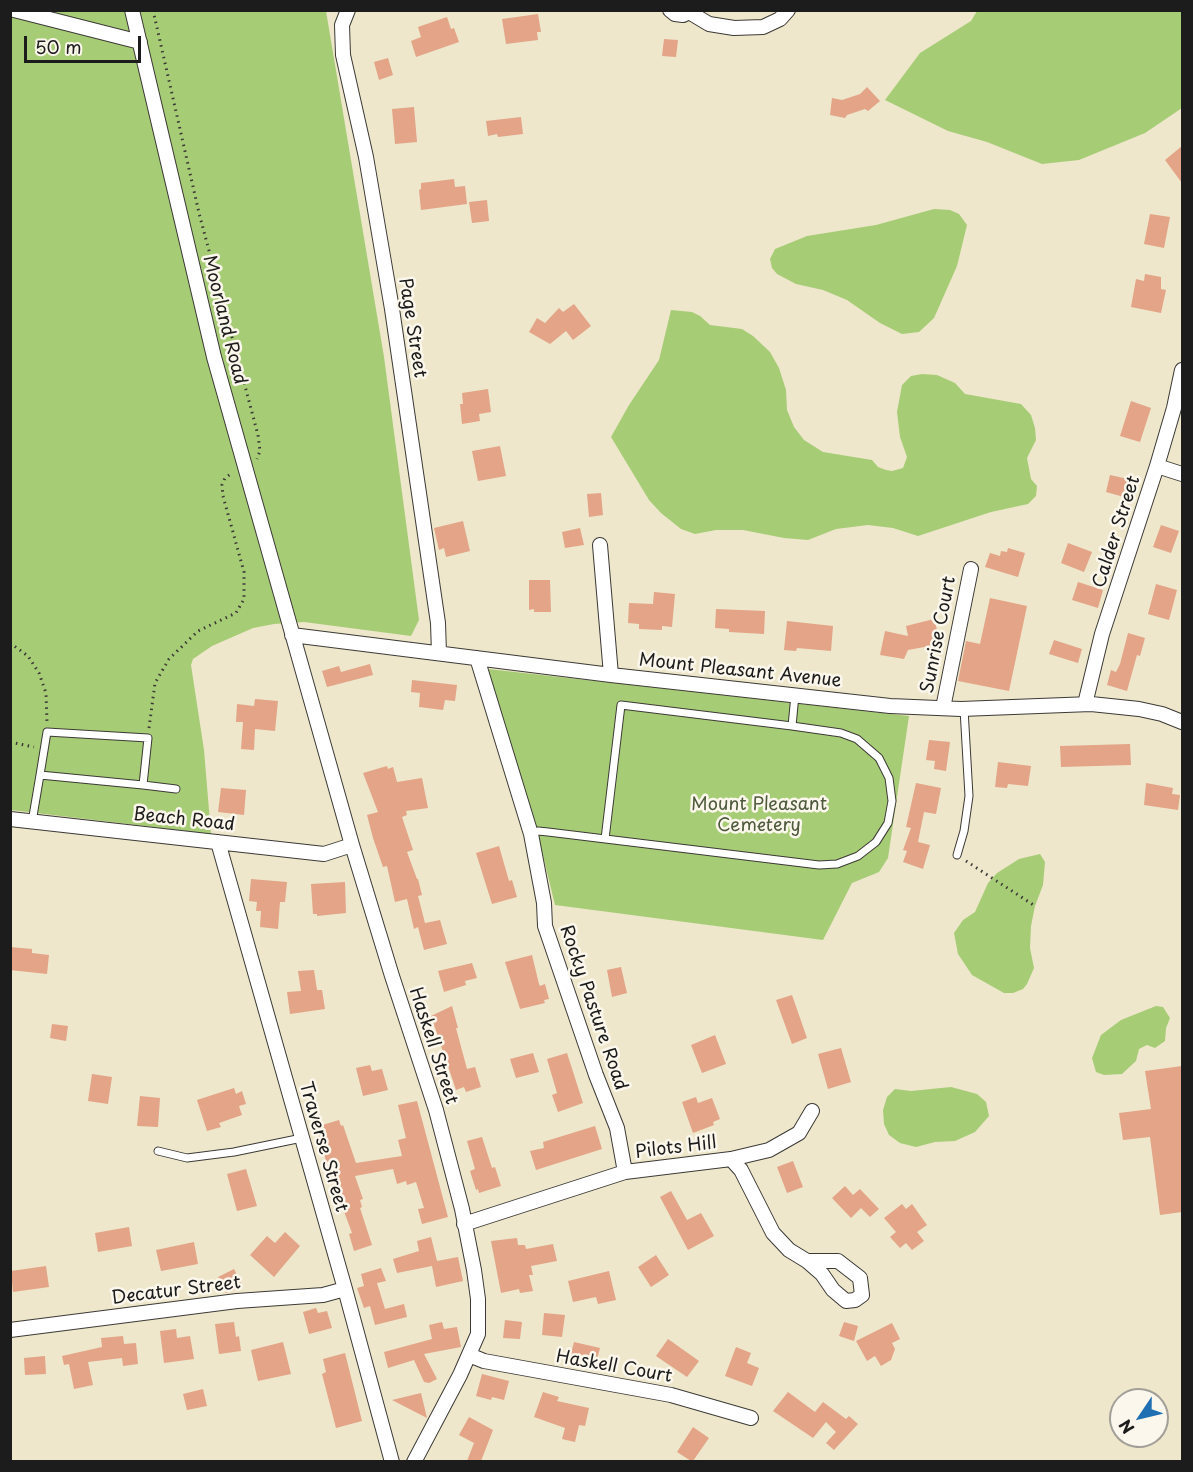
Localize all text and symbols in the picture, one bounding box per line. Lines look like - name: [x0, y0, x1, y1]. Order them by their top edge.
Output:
- scale bar: [27, 24, 144, 62]
- text: 50 m: [35, 33, 82, 60]
- street label: Moorland Road: [197, 253, 251, 387]
- street label: Page Street: [393, 277, 431, 379]
- street label: Calder Street: [1089, 473, 1145, 591]
- street label: Sunrise Court: [917, 575, 961, 695]
- street label: Mount Pleasant Avenue: [638, 650, 842, 692]
- park label: Mount Pleasant Cemetery: [691, 794, 827, 836]
- street label: Beach Road: [132, 804, 236, 836]
- street label: Rocky Pasture Road: [555, 923, 631, 1093]
- street label: Haskell Street: [404, 985, 462, 1107]
- street label: Traverse Street: [294, 1079, 352, 1215]
- street label: Pilots Hill: [634, 1132, 718, 1164]
- street label: Decatur Street: [110, 1272, 242, 1310]
- street label: Haskell Court: [554, 1346, 674, 1388]
- north arrow: [1109, 1388, 1169, 1448]
- text: N: [1112, 1415, 1139, 1439]

